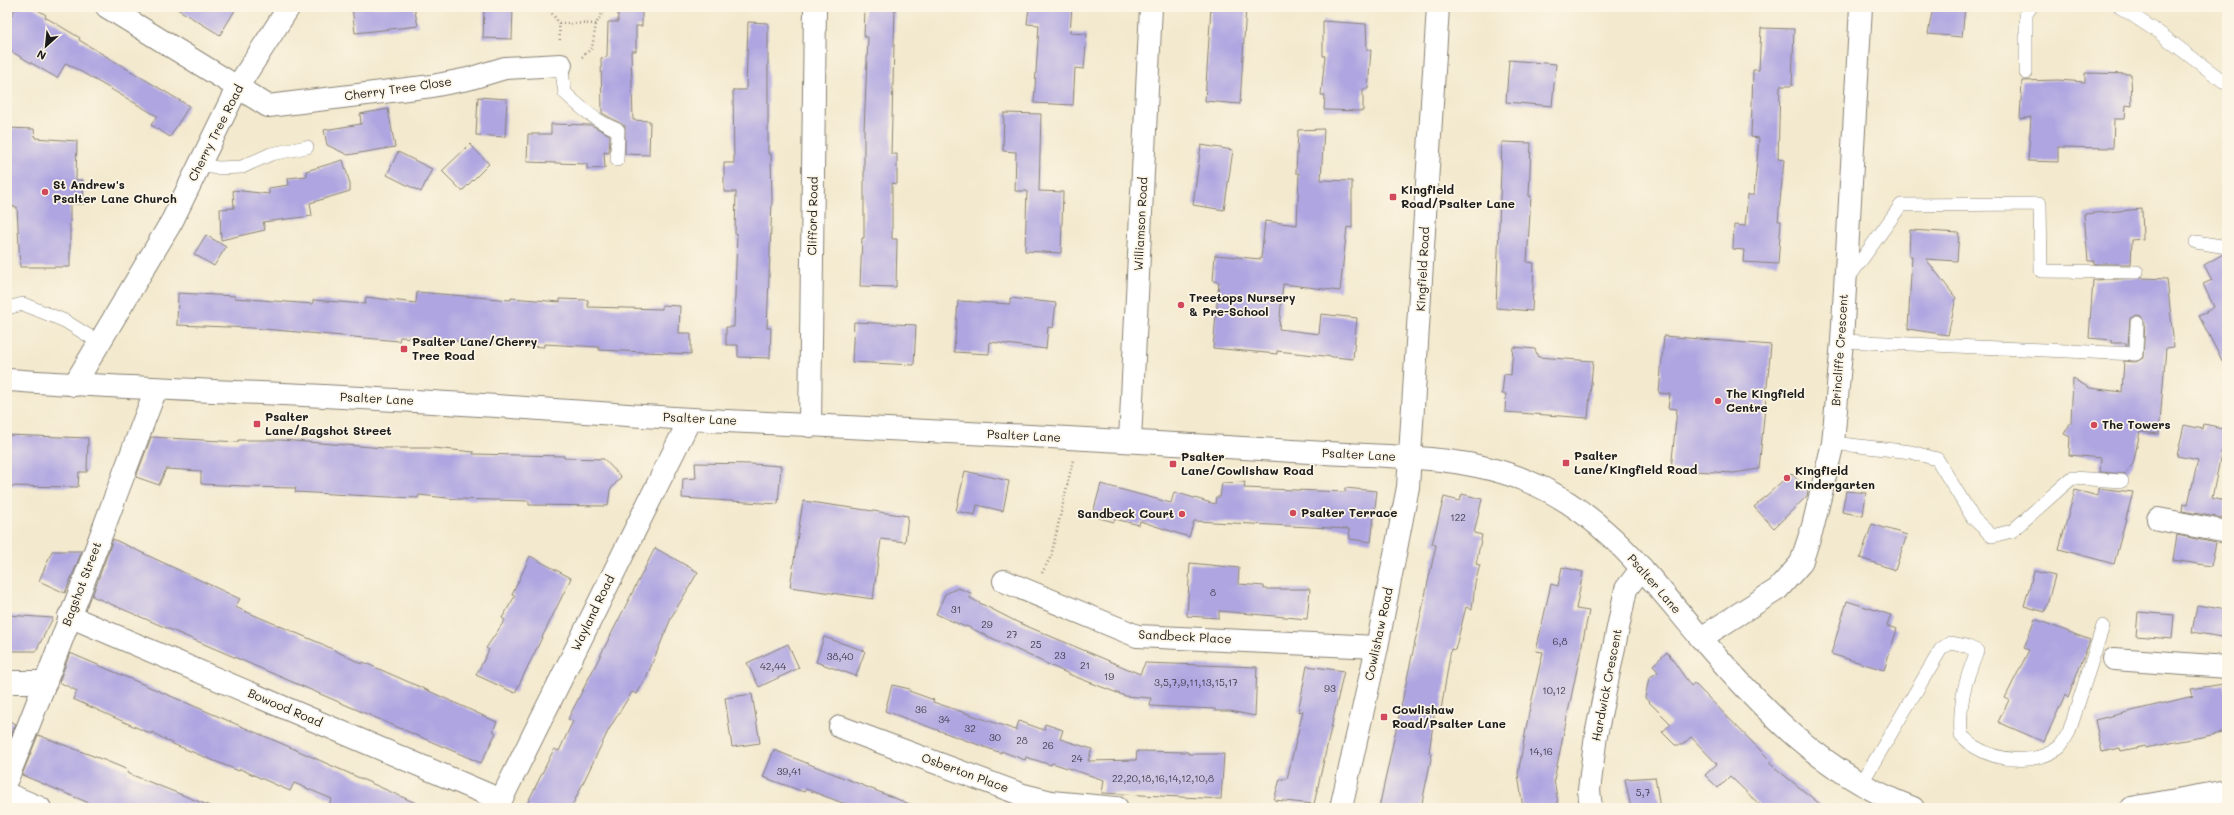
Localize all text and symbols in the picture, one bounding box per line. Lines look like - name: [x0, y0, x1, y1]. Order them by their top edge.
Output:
- north arrow: [26, 26, 66, 66]
- text: N: [34, 47, 48, 64]
- street label: Cherry Tree Close: [343, 73, 453, 103]
- street label: Cherry Tree Road: [184, 81, 247, 183]
- place label: St Andrew's Psalter Lane Church: [53, 176, 177, 206]
- street label: Clifford Road: [803, 176, 821, 256]
- street label: Williamson Road: [1130, 176, 1150, 271]
- place label: Kingfield Road/Psalter Lane: [1401, 181, 1515, 211]
- marker: St Andrew's Psalter Lane Church: [40, 187, 50, 197]
- marker: Kingfield Road/Psalter Lane: [1388, 192, 1398, 202]
- street label: Kingfield Road: [1412, 226, 1432, 312]
- place label: Treetops Nursery & Pre-School: [1189, 289, 1296, 319]
- street label: Brincliffe Crescent: [1827, 293, 1851, 407]
- marker: Treetops Nursery & Pre-School: [1176, 300, 1186, 310]
- place label: Psalter Lane/Cherry Tree Road: [412, 333, 538, 363]
- marker: Psalter Lane/Cherry Tree Road: [399, 344, 409, 354]
- place label: The Kingfield Centre: [1726, 385, 1805, 415]
- street label: Psalter Lane: [340, 388, 414, 408]
- marker: The Kingfield Centre: [1713, 396, 1723, 406]
- place label: Psalter Lane/Bagshot Street: [265, 408, 392, 438]
- street label: Psalter Lane: [663, 408, 737, 428]
- place label: The Towers: [2102, 416, 2171, 432]
- marker: Psalter Lane/Bagshot Street: [252, 419, 262, 429]
- marker: The Towers: [2089, 420, 2099, 430]
- street label: Psalter Lane: [987, 425, 1061, 445]
- street label: Psalter Lane: [1322, 444, 1396, 464]
- place label: Psalter Lane/Kingfield Road: [1574, 447, 1698, 477]
- place label: Psalter Lane/Cowlishaw Road: [1181, 448, 1314, 478]
- marker: Psalter Lane/Kingfield Road: [1561, 458, 1571, 468]
- marker: Psalter Lane/Cowlishaw Road: [1168, 459, 1178, 469]
- place label: Kingfield Kindergarten: [1795, 462, 1875, 492]
- marker: Kingfield Kindergarten: [1782, 473, 1792, 483]
- place label: Psalter Terrace: [1301, 504, 1397, 520]
- place label: Sandbeck Court: [1077, 505, 1174, 521]
- marker: Psalter Terrace: [1288, 508, 1298, 518]
- marker: Sandbeck Court: [1177, 509, 1187, 519]
- house number: 122: [1450, 510, 1466, 524]
- street label: Bagshot Street: [58, 539, 104, 628]
- street label: Psalter Lane: [1624, 550, 1685, 617]
- street label: Wayland Road: [567, 572, 618, 653]
- house number: 8: [1210, 585, 1216, 599]
- street label: Cowlishaw Road: [1360, 585, 1396, 682]
- house number: 31: [951, 602, 961, 616]
- house number: 29: [981, 617, 993, 631]
- street label: Sandbeck Place: [1138, 626, 1232, 646]
- house number: 27: [1006, 627, 1018, 641]
- street label: Hardwick Crescent: [1587, 627, 1625, 742]
- house number: 6,8: [1552, 634, 1568, 648]
- house number: 25: [1030, 637, 1042, 651]
- house number: 23: [1054, 648, 1066, 662]
- house number: 38,40: [827, 649, 853, 663]
- house number: 21: [1080, 658, 1090, 672]
- house number: 42,44: [760, 659, 786, 673]
- house number: 19: [1104, 669, 1114, 683]
- house number: 3,5,7,9,11,13,15,17: [1154, 675, 1238, 689]
- house number: 93: [1324, 681, 1336, 695]
- house number: 10,12: [1542, 683, 1566, 697]
- street label: Bowood Road: [246, 684, 325, 730]
- place label: Cowlishaw Road/Psalter Lane: [1392, 701, 1506, 731]
- house number: 36: [915, 702, 927, 716]
- house number: 34: [938, 712, 950, 726]
- marker: Cowlishaw Road/Psalter Lane: [1379, 712, 1389, 722]
- house number: 32: [964, 721, 976, 735]
- house number: 30: [989, 730, 1001, 744]
- house number: 28: [1016, 733, 1028, 747]
- house number: 26: [1042, 738, 1054, 752]
- house number: 14,16: [1529, 744, 1553, 758]
- street label: Osberton Place: [920, 749, 1011, 795]
- house number: 24: [1071, 751, 1083, 765]
- house number: 39,41: [776, 764, 802, 778]
- house number: 22,20,18,16,14,12,10,8: [1112, 771, 1214, 785]
- house number: 5,7: [1636, 785, 1651, 799]

